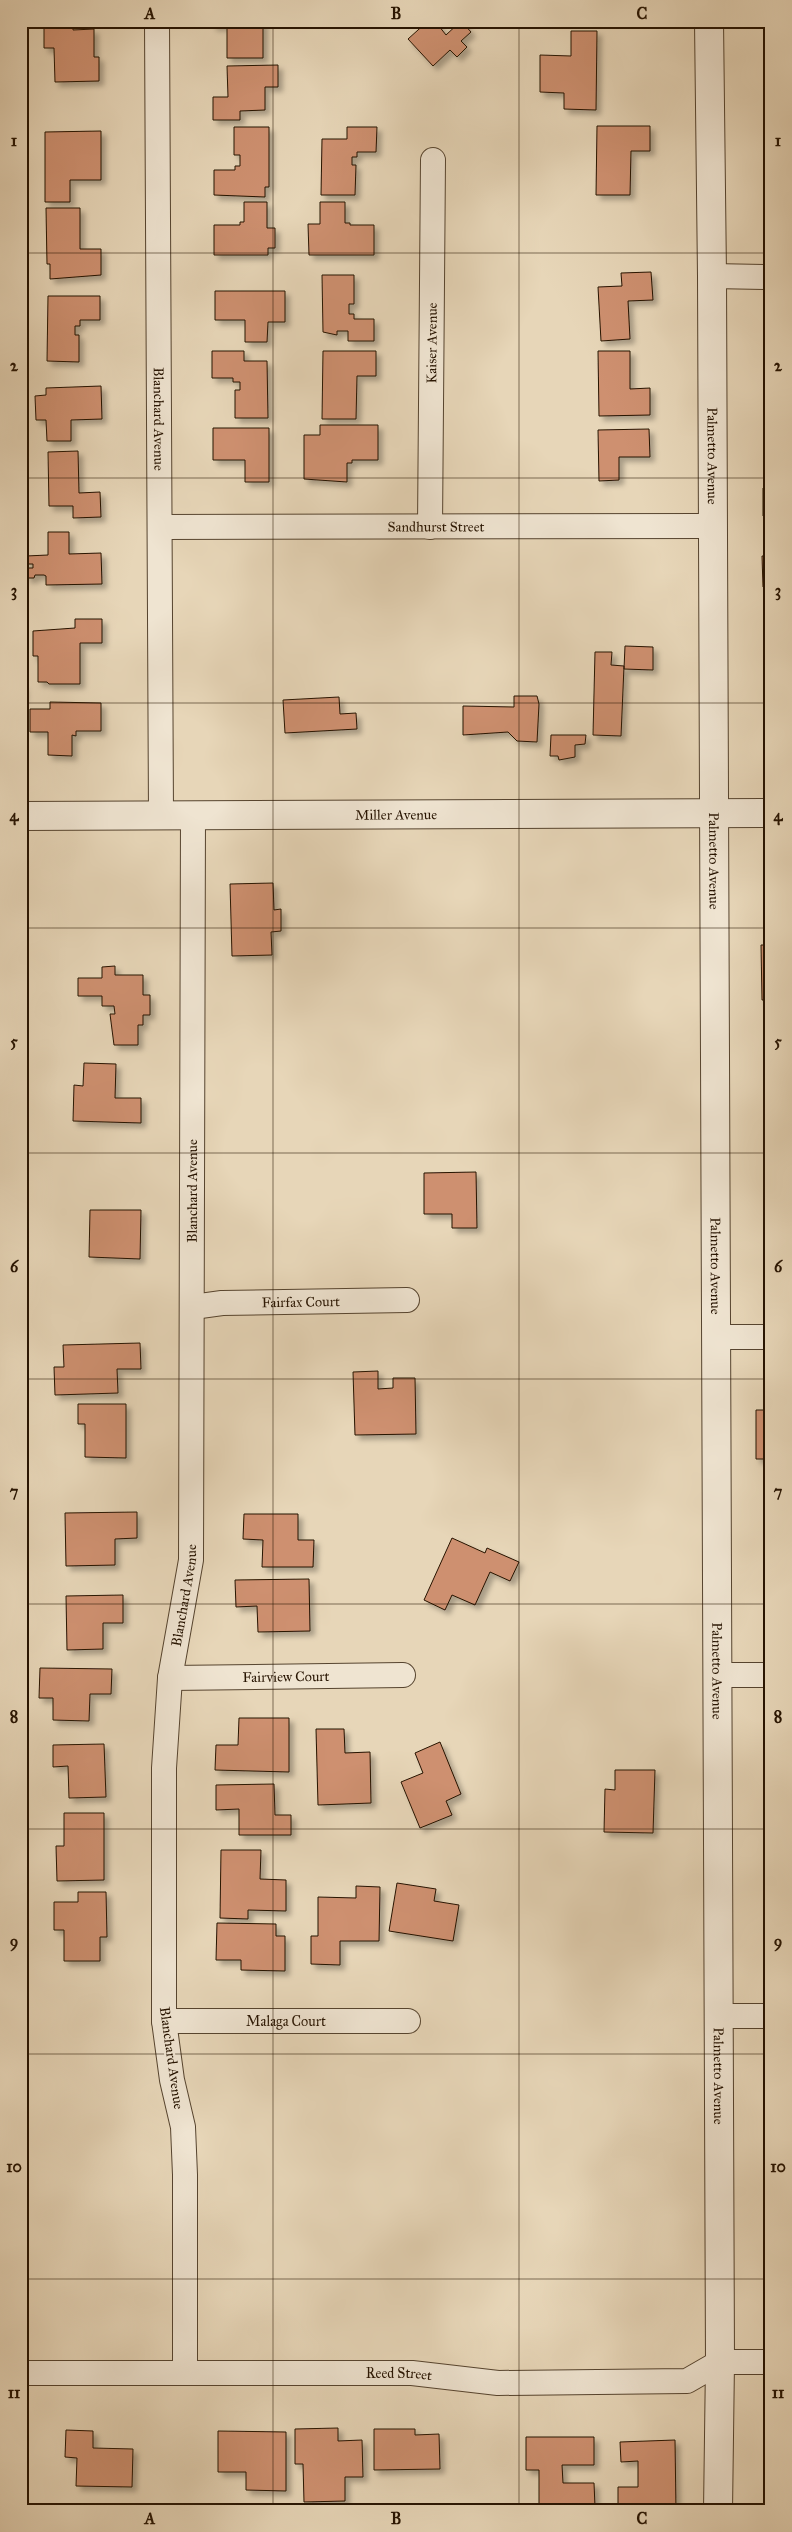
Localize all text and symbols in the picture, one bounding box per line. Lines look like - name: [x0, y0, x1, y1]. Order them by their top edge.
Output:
- text: A: [144, 4, 156, 23]
- text: B: [391, 4, 401, 23]
- text: C: [637, 4, 648, 23]
- text: 1: [11, 131, 18, 150]
- text: 1: [775, 131, 782, 150]
- street label: Kaiser Avenue: [423, 302, 441, 384]
- text: 2: [10, 356, 19, 375]
- text: 2: [774, 356, 783, 375]
- street label: Blanchard Avenue: [150, 367, 167, 471]
- street label: Palmetto Avenue: [704, 407, 721, 505]
- street label: Sandhurst Street: [388, 518, 485, 536]
- text: 3: [11, 581, 17, 601]
- text: 3: [775, 581, 781, 601]
- text: 4: [10, 806, 20, 826]
- street label: Miller Avenue: [355, 806, 437, 824]
- text: 4: [774, 806, 784, 826]
- street label: Palmetto Avenue: [705, 812, 722, 910]
- text: 5: [10, 1032, 18, 1051]
- text: 5: [774, 1032, 782, 1051]
- street label: Blanchard Avenue: [184, 1139, 201, 1243]
- street label: Palmetto Avenue: [707, 1217, 724, 1315]
- text: 6: [10, 1257, 19, 1276]
- text: 6: [774, 1257, 783, 1276]
- street label: Fairfax Court: [262, 1293, 340, 1311]
- text: 7: [10, 1482, 19, 1501]
- text: 7: [774, 1482, 783, 1501]
- street label: Blanchard Avenue: [168, 1544, 200, 1648]
- street label: Palmetto Avenue: [708, 1622, 726, 1720]
- street label: Fairview Court: [242, 1668, 330, 1686]
- text: 8: [10, 1707, 18, 1726]
- text: 8: [774, 1707, 782, 1726]
- text: 9: [10, 1932, 18, 1952]
- text: 9: [774, 1932, 782, 1952]
- street label: Blanchard Avenue: [156, 2006, 187, 2111]
- street label: Malaga Court: [246, 2013, 326, 2030]
- street label: Palmetto Avenue: [710, 2027, 727, 2125]
- text: 10: [6, 2157, 22, 2176]
- text: 10: [770, 2157, 786, 2176]
- street label: Reed Street: [366, 2365, 433, 2384]
- text: 11: [8, 2383, 21, 2402]
- text: 11: [772, 2383, 785, 2402]
- text: A: [144, 2509, 156, 2528]
- text: B: [391, 2509, 401, 2528]
- text: C: [637, 2509, 648, 2528]

